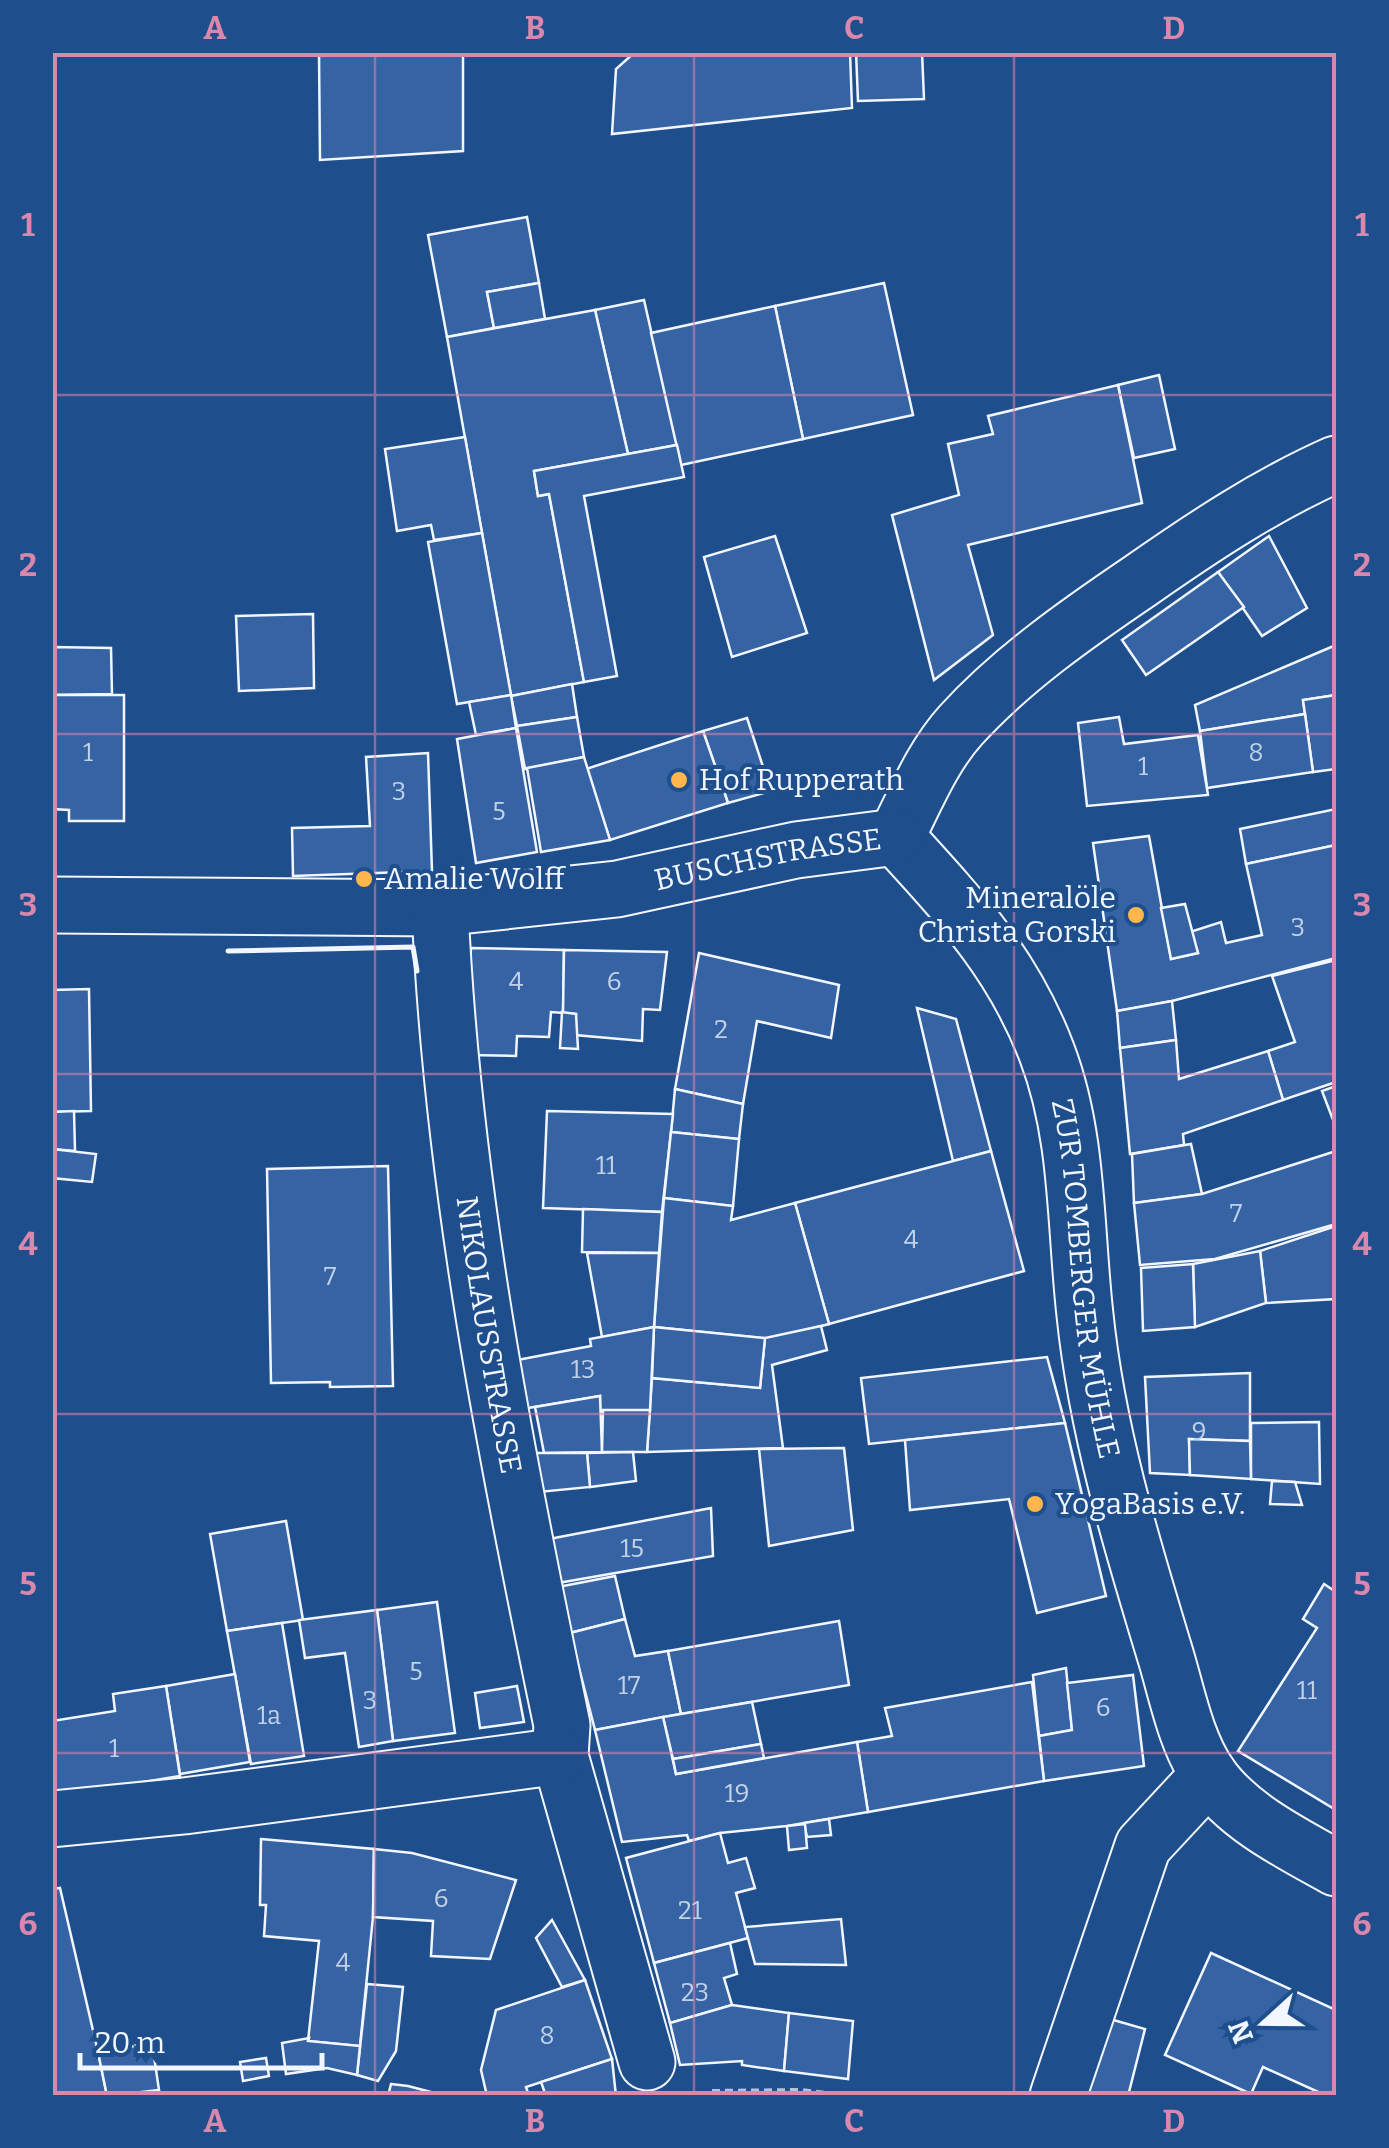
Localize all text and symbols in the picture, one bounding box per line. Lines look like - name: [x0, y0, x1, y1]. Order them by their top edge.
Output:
- text: A: [204, 9, 227, 47]
- text: B: [525, 9, 545, 47]
- text: C: [844, 9, 864, 47]
- text: D: [1163, 9, 1185, 47]
- text: 1: [21, 206, 35, 244]
- text: 1: [1355, 206, 1369, 244]
- text: 2: [19, 546, 37, 584]
- text: 2: [1353, 546, 1371, 584]
- house number: 1: [83, 738, 93, 768]
- house number: 8: [1248, 738, 1264, 768]
- house number: 1: [1138, 752, 1148, 782]
- place label: Hof Rupperath: [699, 762, 904, 798]
- marker: Hof Rupperath: [668, 769, 690, 791]
- house number: 3: [392, 777, 406, 807]
- house number: 5: [492, 797, 506, 827]
- street label: BUSCHSTRASSE: [651, 821, 884, 898]
- place label: Amalie Wolff: [384, 861, 567, 897]
- marker: Amalie Wolff: [353, 868, 375, 890]
- place label: Mineralöle Christa Gorski: [918, 880, 1116, 950]
- text: 3: [19, 886, 37, 924]
- text: 3: [1353, 886, 1371, 924]
- marker: Mineralöle Christa Gorski: [1125, 904, 1147, 926]
- house number: 3: [1291, 913, 1305, 943]
- house number: 4: [509, 967, 524, 997]
- house number: 6: [607, 967, 621, 997]
- house number: 2: [714, 1015, 728, 1045]
- street label: ZUR TOMBERGER MÜHLE: [1044, 1095, 1127, 1462]
- house number: 11: [596, 1151, 616, 1181]
- street label: NIKOLAUSSTRASSE: [448, 1194, 529, 1477]
- house number: 7: [1230, 1199, 1243, 1229]
- text: 4: [18, 1225, 38, 1263]
- house number: 4: [904, 1225, 919, 1255]
- text: 4: [1352, 1225, 1372, 1263]
- house number: 7: [324, 1262, 337, 1292]
- house number: 13: [571, 1355, 595, 1385]
- house number: 9: [1192, 1417, 1206, 1447]
- place label: YogaBasis e.V.: [1055, 1486, 1245, 1522]
- marker: YogaBasis e.V.: [1024, 1493, 1046, 1515]
- house number: 15: [620, 1534, 644, 1564]
- text: 5: [19, 1565, 37, 1603]
- text: 5: [1353, 1565, 1371, 1603]
- house number: 5: [409, 1657, 423, 1687]
- house number: 17: [618, 1671, 641, 1701]
- house number: 11: [1297, 1676, 1317, 1706]
- house number: 3: [363, 1686, 377, 1716]
- house number: 6: [1096, 1693, 1110, 1723]
- house number: 1a: [257, 1701, 281, 1731]
- house number: 1: [109, 1734, 119, 1764]
- house number: 19: [725, 1779, 749, 1809]
- house number: 6: [434, 1884, 448, 1914]
- house number: 21: [678, 1896, 702, 1926]
- text: 6: [19, 1905, 38, 1943]
- text: 6: [1353, 1905, 1372, 1943]
- house number: 4: [336, 1948, 351, 1978]
- north arrow: [1214, 1973, 1314, 2073]
- house number: 23: [681, 1978, 709, 2008]
- scale bar: [80, 2008, 322, 2070]
- text: N: [1222, 2016, 1260, 2048]
- house number: 8: [539, 2021, 555, 2051]
- text: 20 m: [95, 2025, 166, 2061]
- text: A: [204, 2102, 227, 2140]
- text: B: [525, 2102, 545, 2140]
- text: C: [844, 2102, 864, 2140]
- text: D: [1163, 2102, 1185, 2140]

